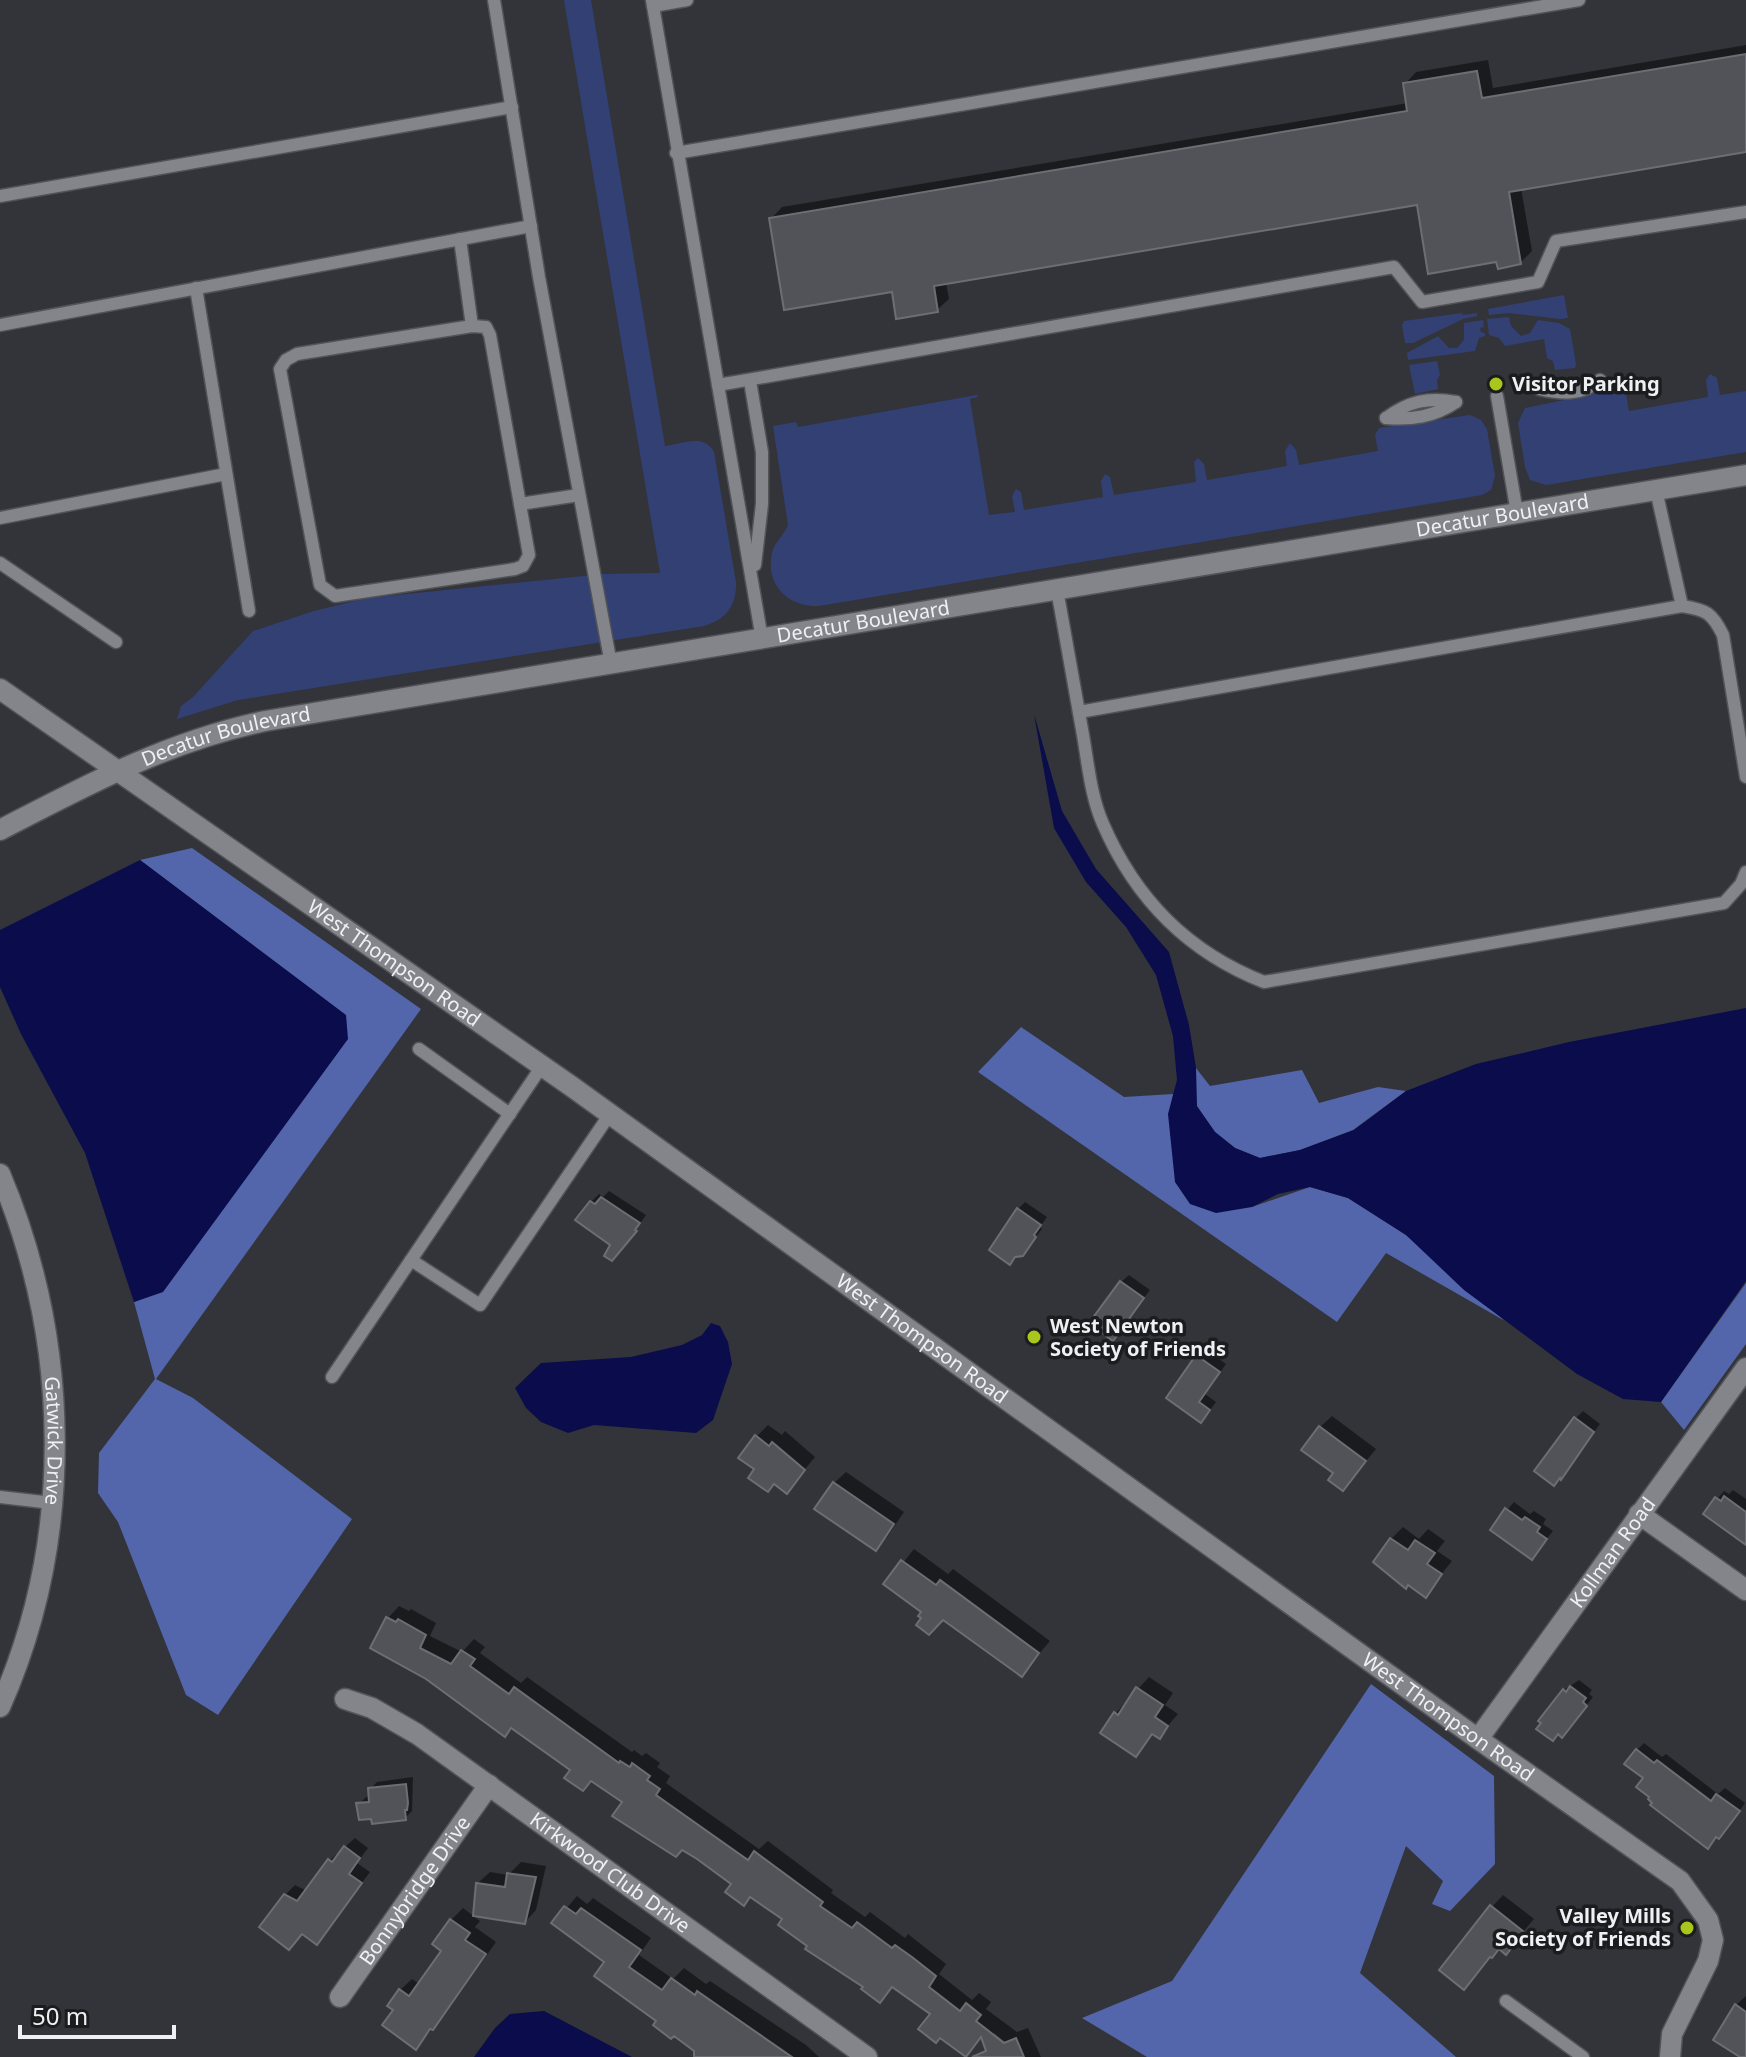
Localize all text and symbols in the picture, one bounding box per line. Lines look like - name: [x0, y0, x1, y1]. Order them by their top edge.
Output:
- place label: Visitor Parking: [1512, 370, 1660, 397]
- marker: Visitor Parking: [1487, 375, 1505, 393]
- street label: Decatur Boulevard: [1414, 487, 1591, 543]
- street label: Decatur Boulevard: [775, 593, 952, 649]
- street label: Decatur Boulevard: [137, 700, 312, 772]
- street label: West Thompson Road: [302, 893, 486, 1032]
- street label: West Thompson Road: [831, 1267, 1014, 1409]
- place label: West Newton Society of Friends: [1050, 1312, 1226, 1362]
- marker: West Newton Society of Friends: [1025, 1328, 1043, 1346]
- street label: Gatwick Drive: [39, 1375, 69, 1506]
- street label: Kollman Road: [1563, 1491, 1661, 1613]
- street label: West Thompson Road: [1357, 1646, 1540, 1787]
- street label: Kirkwood Club Drive: [525, 1805, 696, 1939]
- street label: Bonnybridge Drive: [353, 1810, 476, 1970]
- place label: Valley Mills Society of Friends: [1495, 1902, 1671, 1952]
- marker: Valley Mills Society of Friends: [1678, 1919, 1696, 1937]
- scale bar: [20, 1989, 174, 2039]
- text: 50 m: [32, 1999, 88, 2032]

